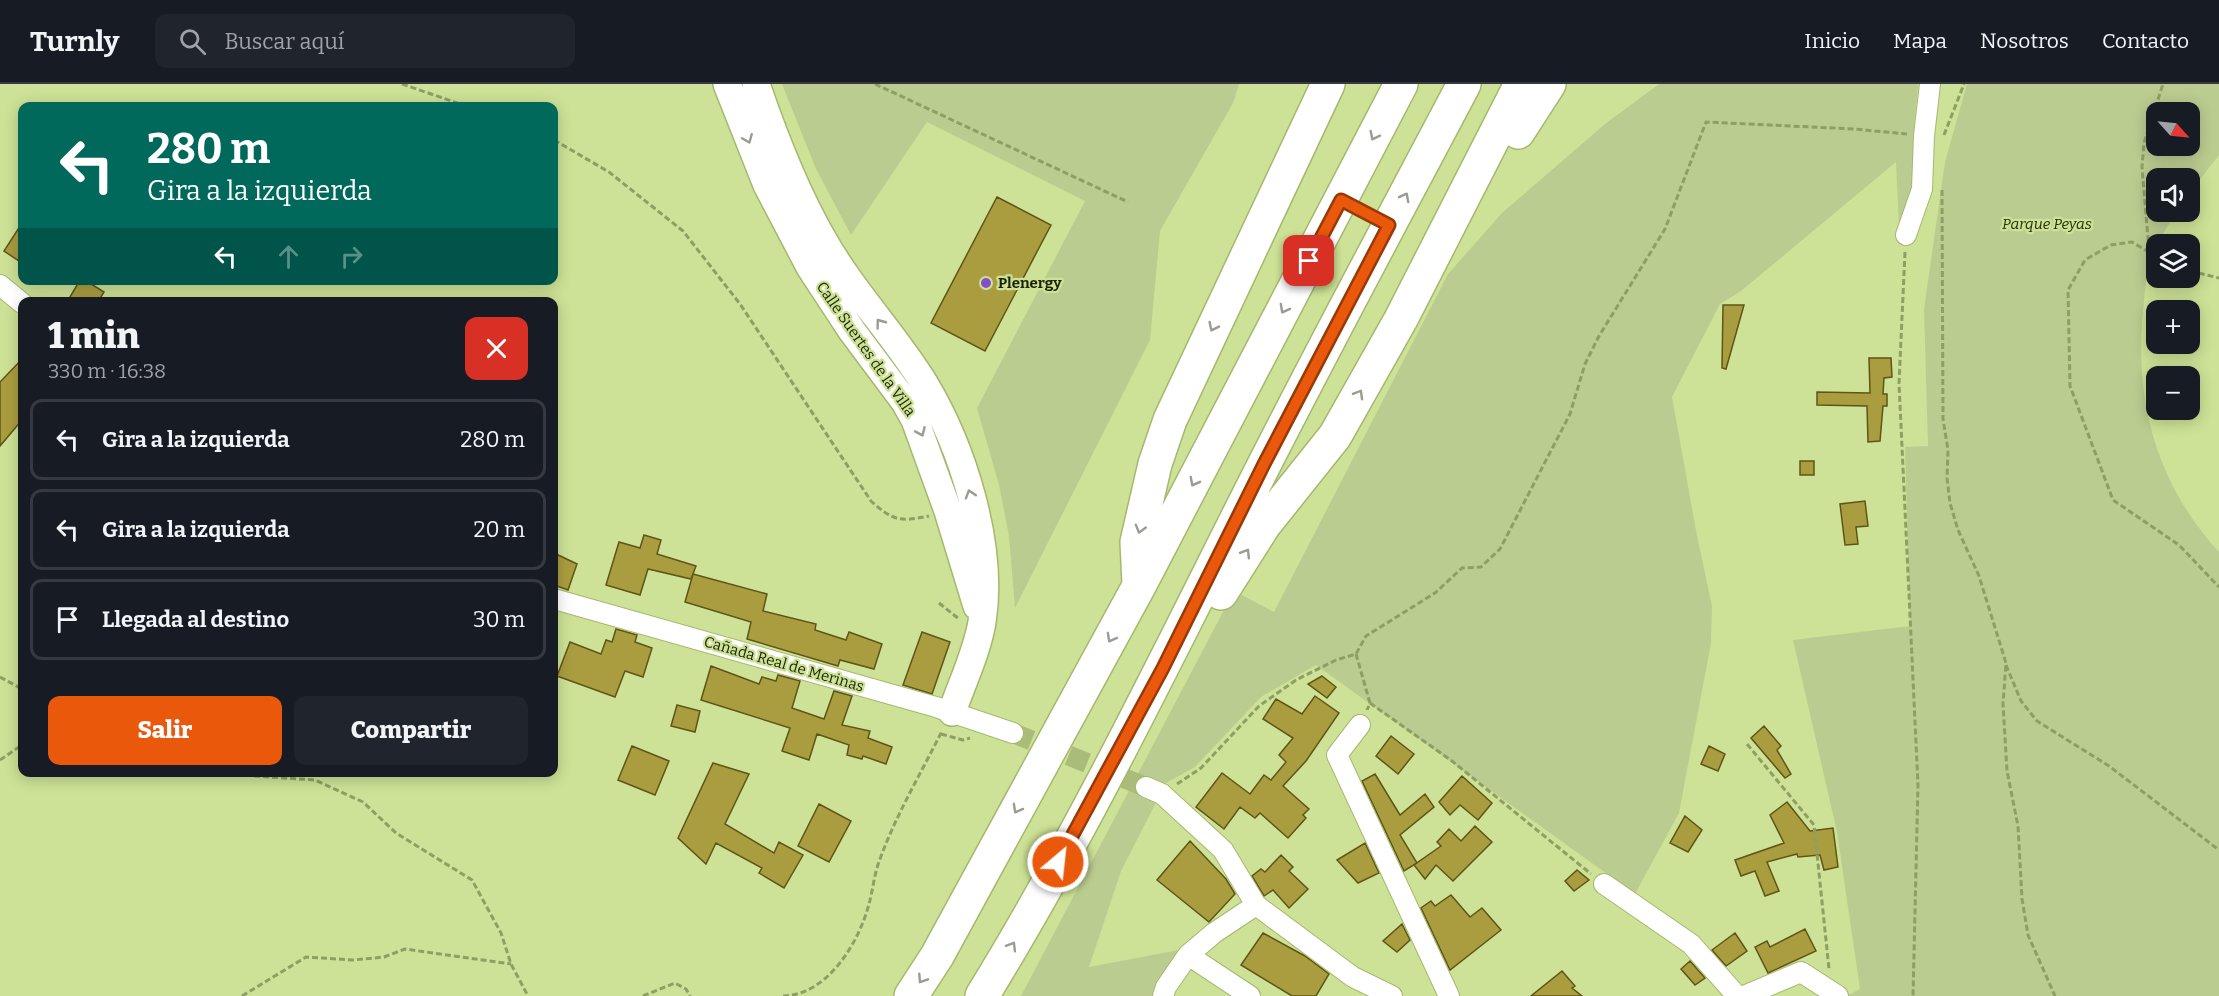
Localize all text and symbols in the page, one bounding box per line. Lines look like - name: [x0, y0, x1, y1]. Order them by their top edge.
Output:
- search box: [155, 14, 575, 68]
- text: Turnly: [30, 25, 119, 58]
- icon: search: [176, 25, 209, 58]
- text: Buscar aquí: [224, 28, 344, 55]
- text: Inicio: [1804, 28, 1860, 54]
- text: Mapa: [1893, 28, 1947, 54]
- text: Nosotros: [1980, 28, 2069, 54]
- text: Contacto: [2102, 28, 2189, 54]
- north arrow: [2146, 102, 2200, 156]
- map controls: [2146, 102, 2200, 420]
- text: 280 m: [147, 124, 270, 174]
- icon: left: [48, 126, 126, 204]
- one-way arrow: [1370, 130, 1382, 141]
- one-way arrow: [741, 133, 753, 144]
- button: sound: [2146, 168, 2200, 222]
- text: Gira a la izquierda: [147, 175, 372, 207]
- one-way arrow: [1397, 192, 1409, 203]
- park label: Parque Peyas: [2002, 215, 2092, 233]
- button: layers: [2146, 234, 2200, 288]
- pin: [1283, 235, 1334, 286]
- icon: left: [209, 240, 242, 273]
- icon: ahead: [272, 240, 305, 273]
- icon: right: [335, 240, 368, 273]
- icon: arrive: [1292, 244, 1325, 277]
- place label: Plenergy: [998, 274, 1062, 292]
- marker: Plenergy: [979, 276, 993, 290]
- street label: Calle Suertes de la Villa: [813, 278, 919, 420]
- button: +: [2146, 300, 2200, 354]
- one-way arrow: [1280, 303, 1291, 313]
- text: 1 min: [48, 314, 140, 358]
- button: close: [465, 317, 528, 380]
- one-way arrow: [876, 318, 887, 329]
- one-way arrow: [1209, 321, 1221, 332]
- text: 330 m · 16:38: [48, 359, 166, 383]
- button: −: [2146, 366, 2200, 420]
- one-way arrow: [1352, 390, 1363, 400]
- icon: left: [51, 423, 84, 456]
- text: Gira a la izquierda: [102, 426, 290, 453]
- text: 280 m: [460, 426, 525, 453]
- one-way arrow: [913, 426, 925, 437]
- one-way arrow: [1190, 475, 1201, 486]
- one-way arrow: [965, 489, 977, 499]
- icon: left: [51, 513, 84, 546]
- text: Gira a la izquierda: [102, 516, 290, 543]
- text: 20 m: [474, 516, 525, 543]
- one-way arrow: [1135, 523, 1147, 534]
- one-way arrow: [1239, 549, 1251, 559]
- icon: arrive: [51, 603, 84, 636]
- text: Llegada al destino: [102, 606, 289, 633]
- text: 30 m: [473, 606, 525, 633]
- one-way arrow: [1107, 631, 1118, 642]
- street label: Cañada Real de Merinas: [702, 633, 866, 695]
- button: Salir: [48, 696, 282, 765]
- button: Compartir: [294, 696, 528, 765]
- one-way arrow: [1013, 802, 1024, 813]
- position arrow: [1026, 830, 1090, 894]
- one-way arrow: [1005, 942, 1017, 952]
- one-way arrow: [918, 973, 930, 983]

